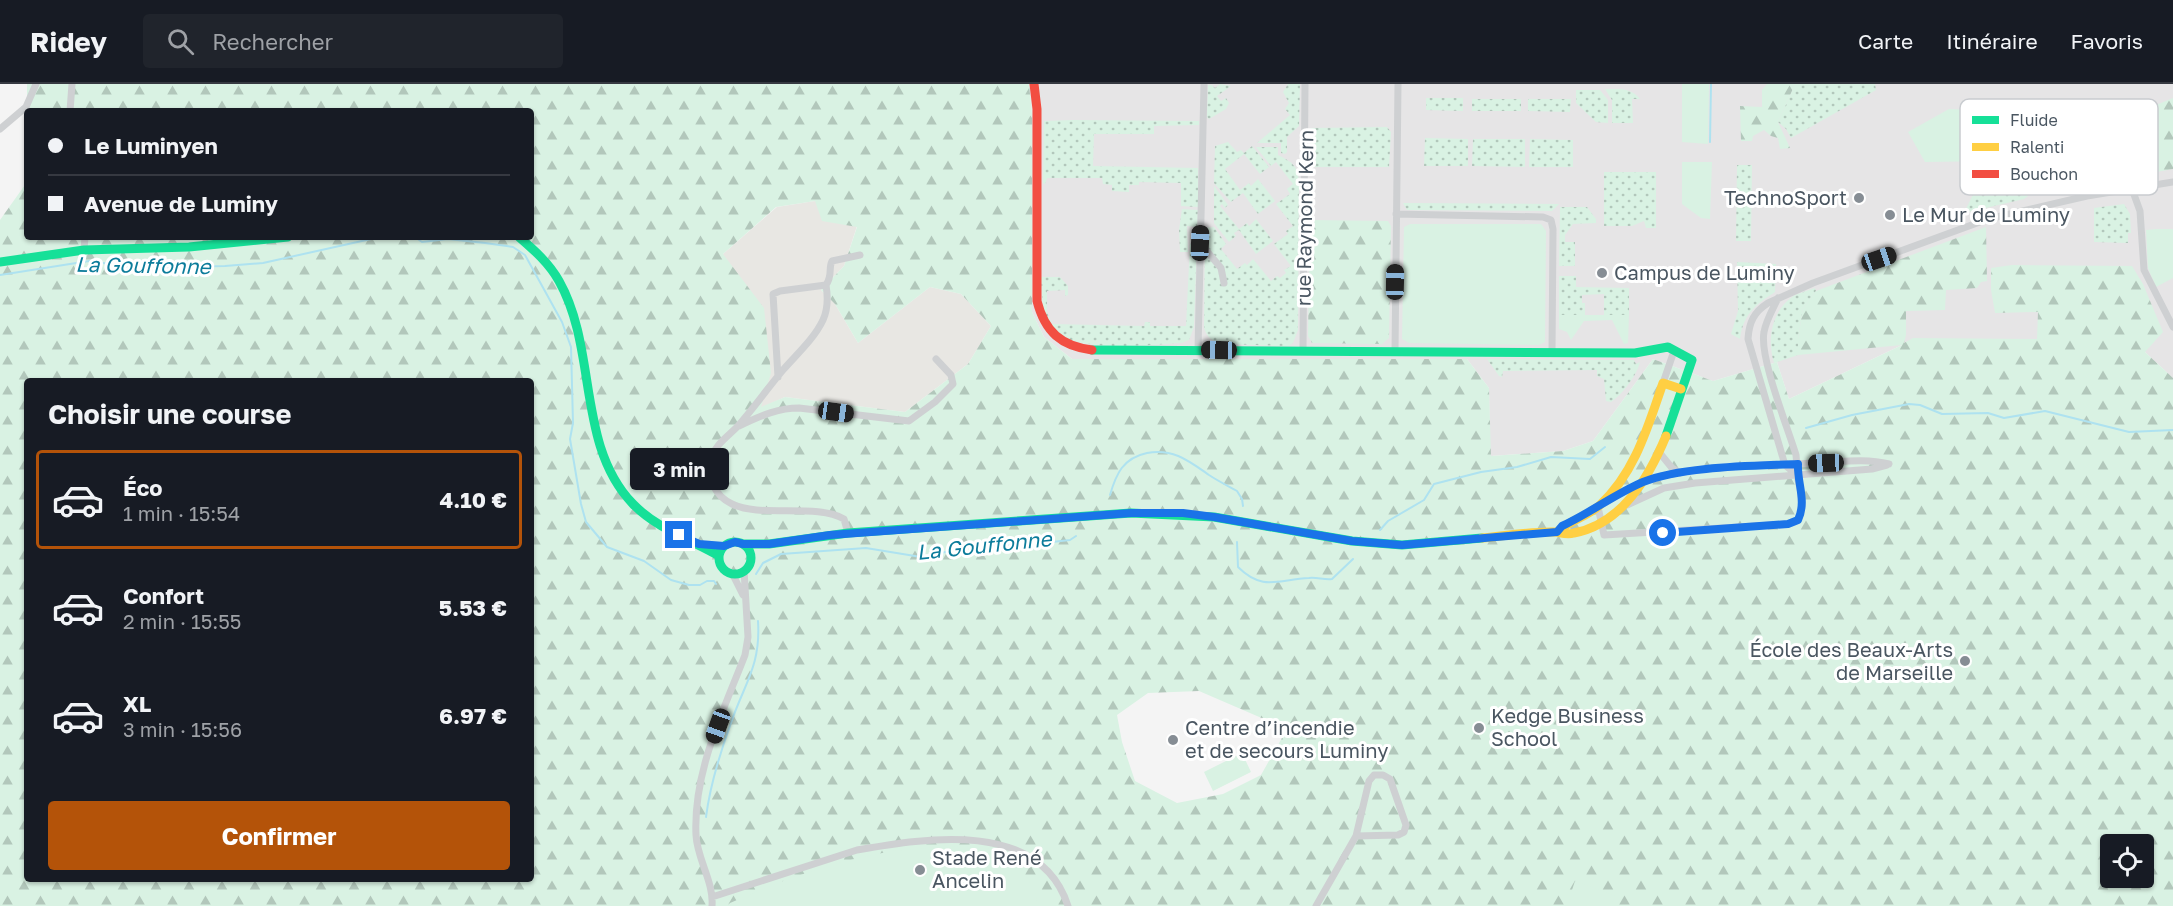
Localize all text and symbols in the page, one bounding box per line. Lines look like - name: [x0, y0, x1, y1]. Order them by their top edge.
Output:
- search box: [143, 14, 563, 68]
- text: Ridey: [30, 25, 107, 58]
- icon: search: [164, 25, 197, 58]
- text: Rechercher: [212, 28, 333, 55]
- text: Carte: [1858, 28, 1913, 54]
- text: Itinéraire: [1946, 28, 2038, 54]
- text: Favoris: [2071, 28, 2143, 54]
- legend: [1960, 99, 2158, 195]
- text: Fluide: [2010, 110, 2058, 130]
- street label: rue Raymond Kern: [1290, 130, 1318, 306]
- text: Le Luminyen: [84, 132, 218, 159]
- text: Ralenti: [2010, 137, 2064, 157]
- text: Bouchon: [2010, 164, 2078, 184]
- place label: TechnoSport: [1724, 185, 1847, 209]
- text: Avenue de Luminy: [84, 190, 278, 217]
- marker: TechnoSport: [1852, 191, 1866, 205]
- place label: Le Mur de Luminy: [1902, 202, 2070, 226]
- marker: Le Mur de Luminy: [1883, 208, 1897, 222]
- car: [1190, 225, 1210, 261]
- car: [1859, 245, 1899, 273]
- water label: La Gouffonne: [75, 251, 213, 279]
- place label: Campus de Luminy: [1614, 260, 1795, 284]
- car: [1386, 264, 1404, 300]
- marker: Campus de Luminy: [1595, 266, 1609, 280]
- car: [1201, 341, 1237, 359]
- text: Choisir une course: [48, 398, 291, 430]
- car: [817, 401, 855, 423]
- callout: 3 min: [630, 448, 728, 490]
- car: [1808, 453, 1844, 473]
- text: 3 min: [653, 457, 706, 481]
- icon: car: [51, 473, 105, 527]
- text: Éco: [123, 474, 162, 501]
- text: 4.10 €: [440, 486, 507, 513]
- text: 1 min · 15:54: [123, 501, 240, 525]
- route start: [1649, 519, 1676, 546]
- route end: [665, 521, 692, 548]
- water label: La Gouffonne: [915, 525, 1054, 565]
- icon: car: [51, 581, 105, 635]
- text: Confort: [123, 582, 204, 609]
- text: 5.53 €: [439, 594, 507, 621]
- text: 2 min · 15:55: [123, 609, 241, 633]
- place label: École des Beaux-Arts de Marseille: [1749, 637, 1953, 684]
- marker: École des Beaux-Arts de Marseille: [1958, 654, 1972, 668]
- icon: car: [51, 689, 105, 743]
- text: XL: [123, 690, 151, 717]
- text: 6.97 €: [439, 702, 507, 729]
- place label: Kedge Business School: [1491, 703, 1644, 750]
- car: [703, 706, 733, 746]
- place label: Centre d’incendie et de secours Luminy: [1185, 715, 1388, 762]
- text: 3 min · 15:56: [123, 717, 242, 741]
- marker: Kedge Business School: [1472, 721, 1486, 735]
- marker: Centre d’incendie et de secours Luminy: [1166, 733, 1180, 747]
- button: Confirmer: [48, 801, 510, 870]
- map controls: [2100, 834, 2154, 888]
- button: locate: [2100, 834, 2154, 888]
- place label: Stade René Ancelin: [932, 845, 1042, 892]
- marker: Stade René Ancelin: [913, 863, 927, 877]

